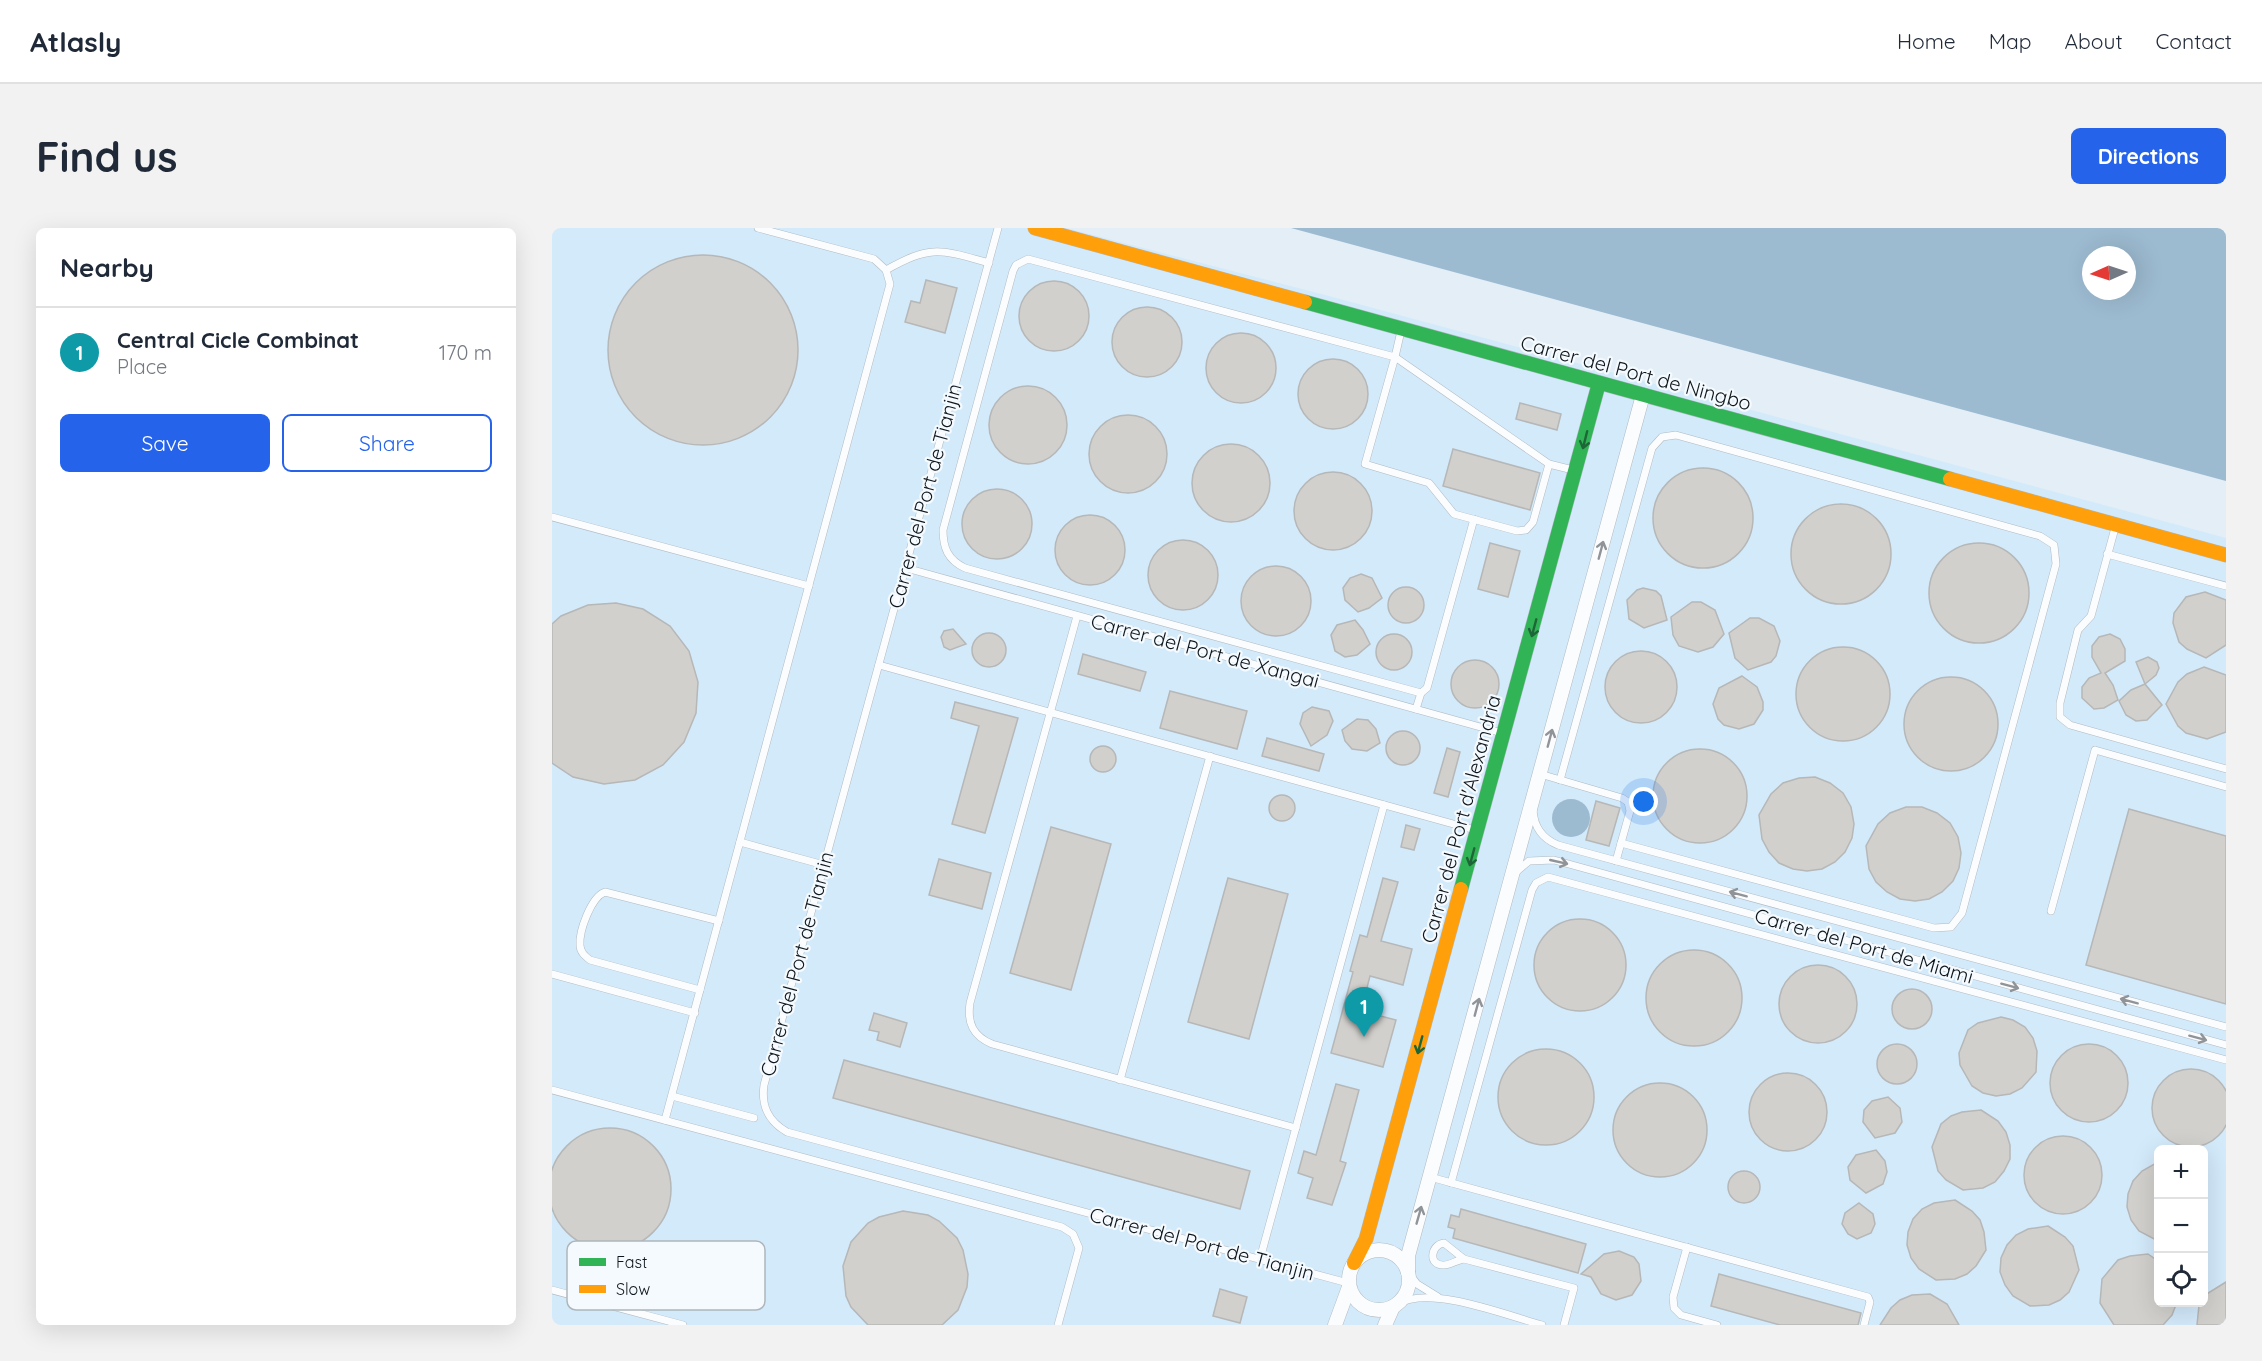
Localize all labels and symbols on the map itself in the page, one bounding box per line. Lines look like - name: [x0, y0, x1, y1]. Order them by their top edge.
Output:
- north arrow: [2082, 246, 2136, 300]
- street label: Carrer del Port de Ningbo: [1518, 330, 1754, 415]
- street label: Carrer del Port de Tianjin: [882, 381, 967, 611]
- one-way arrow: [1578, 430, 1590, 449]
- one-way arrow: [1596, 541, 1607, 560]
- street label: Carrer del Port de Xangai: [1088, 608, 1322, 693]
- one-way arrow: [1527, 618, 1539, 637]
- street label: Carrer del Port d'Alexandria: [1415, 692, 1506, 946]
- one-way arrow: [1545, 729, 1556, 748]
- your location: [1629, 787, 1658, 816]
- one-way arrow: [1465, 847, 1477, 866]
- street label: Carrer del Port de Tianjin: [754, 849, 839, 1079]
- one-way arrow: [1549, 857, 1568, 868]
- one-way arrow: [1729, 888, 1748, 900]
- street label: Carrer del Port de Miami: [1752, 902, 1976, 989]
- one-way arrow: [2000, 981, 2019, 992]
- pin: 1: [1344, 988, 1384, 1037]
- one-way arrow: [2120, 995, 2139, 1006]
- one-way arrow: [1471, 998, 1483, 1017]
- one-way arrow: [2188, 1032, 2207, 1044]
- one-way arrow: [1414, 1035, 1425, 1054]
- street label: Carrer del Port de Tianjin: [1087, 1201, 1317, 1286]
- one-way arrow: [1414, 1206, 1426, 1225]
- legend: [567, 1241, 765, 1310]
- text: Fast: [616, 1252, 647, 1272]
- text: Slow: [616, 1279, 650, 1299]

